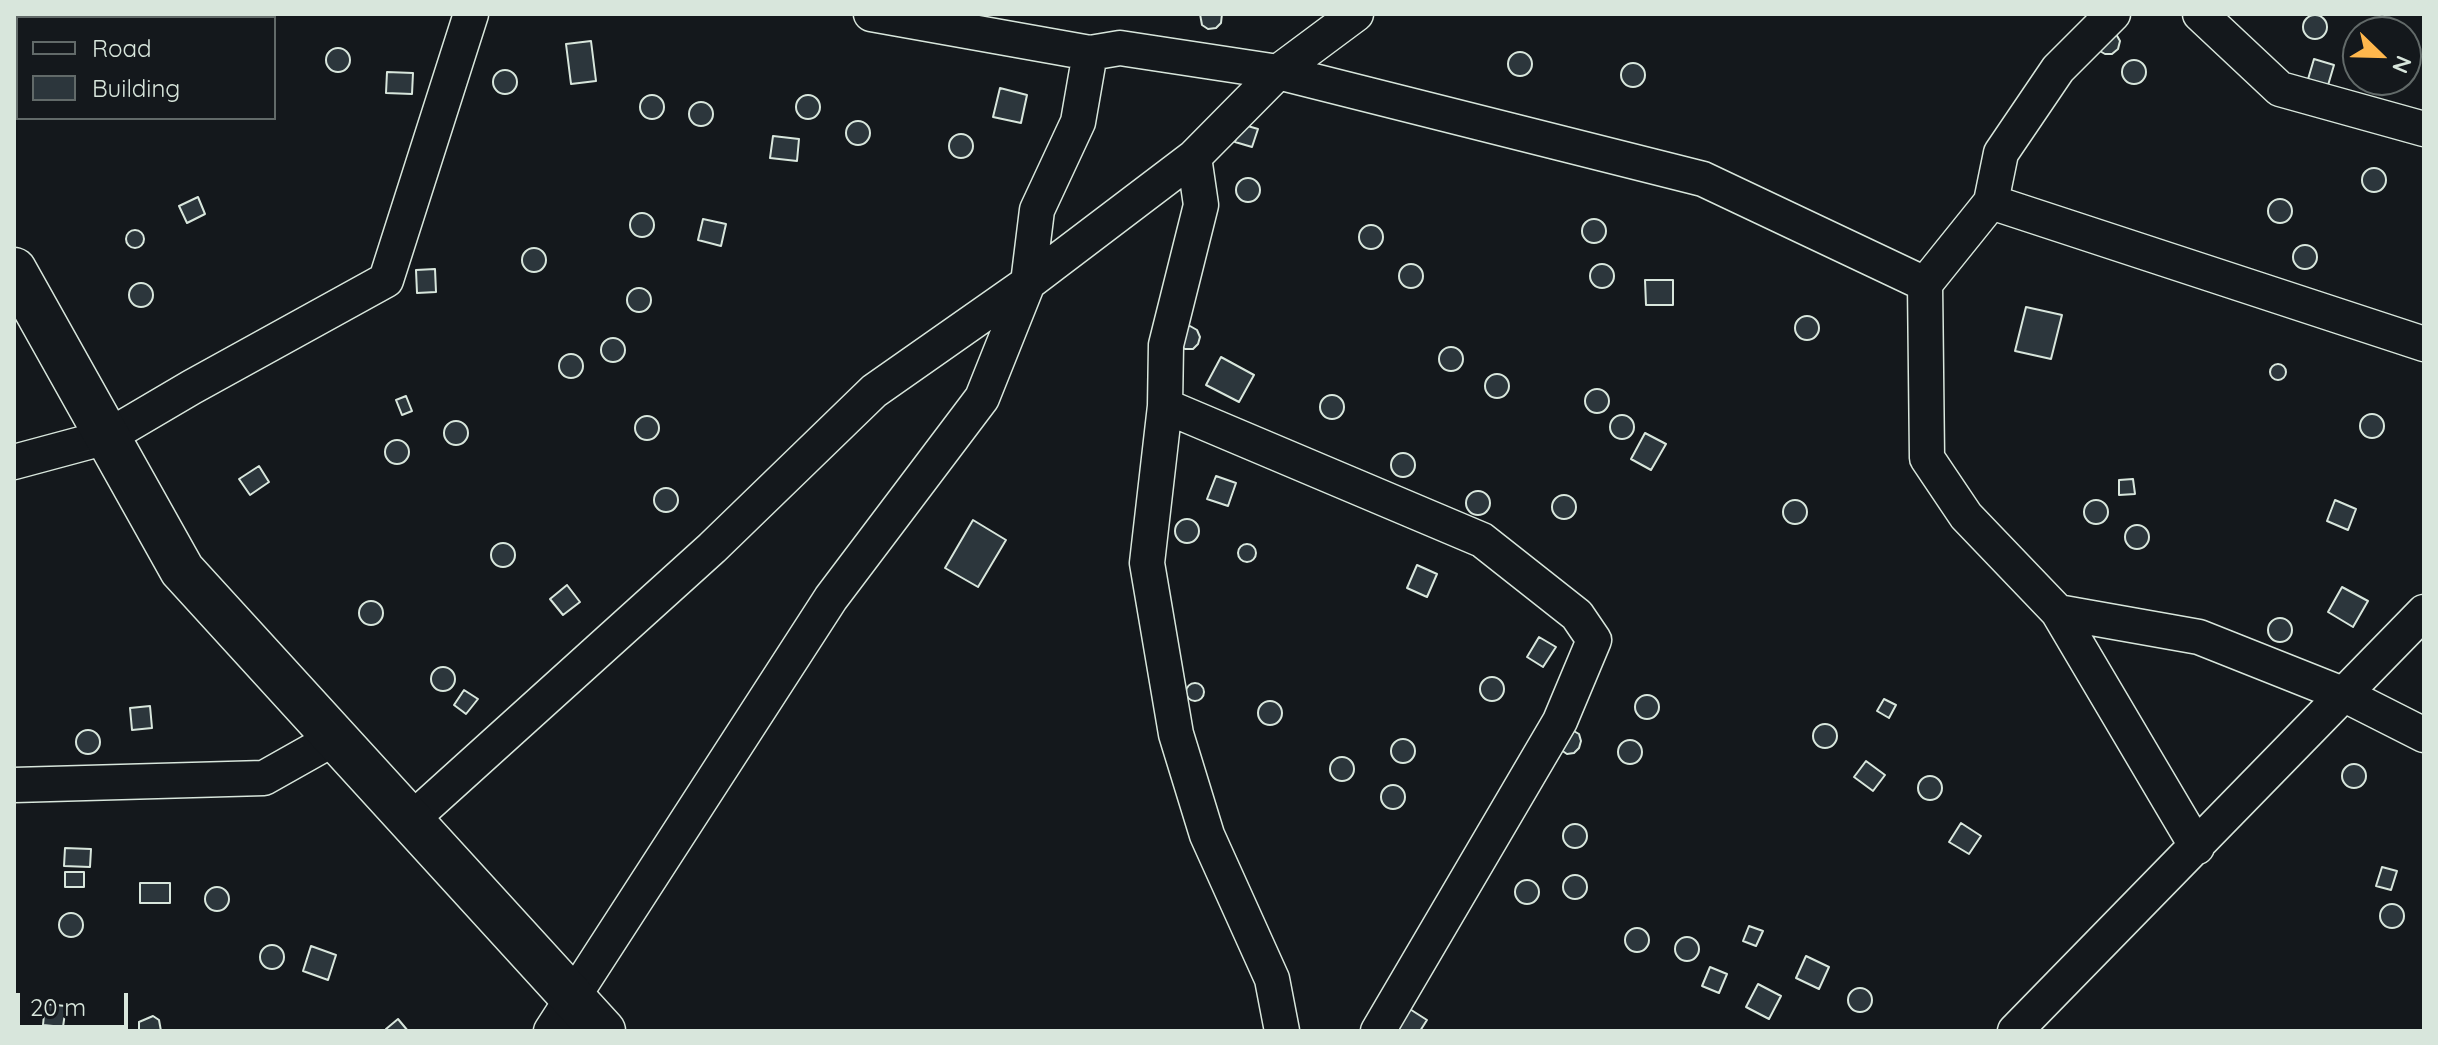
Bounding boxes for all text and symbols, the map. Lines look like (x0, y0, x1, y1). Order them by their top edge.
legend (16, 16, 276, 120)
north arrow (2342, 16, 2422, 96)
text: Road (92, 33, 152, 63)
text: N (2386, 52, 2418, 78)
text: Building (92, 73, 180, 103)
scale bar (20, 977, 132, 1027)
text: 20 m (30, 992, 86, 1022)

